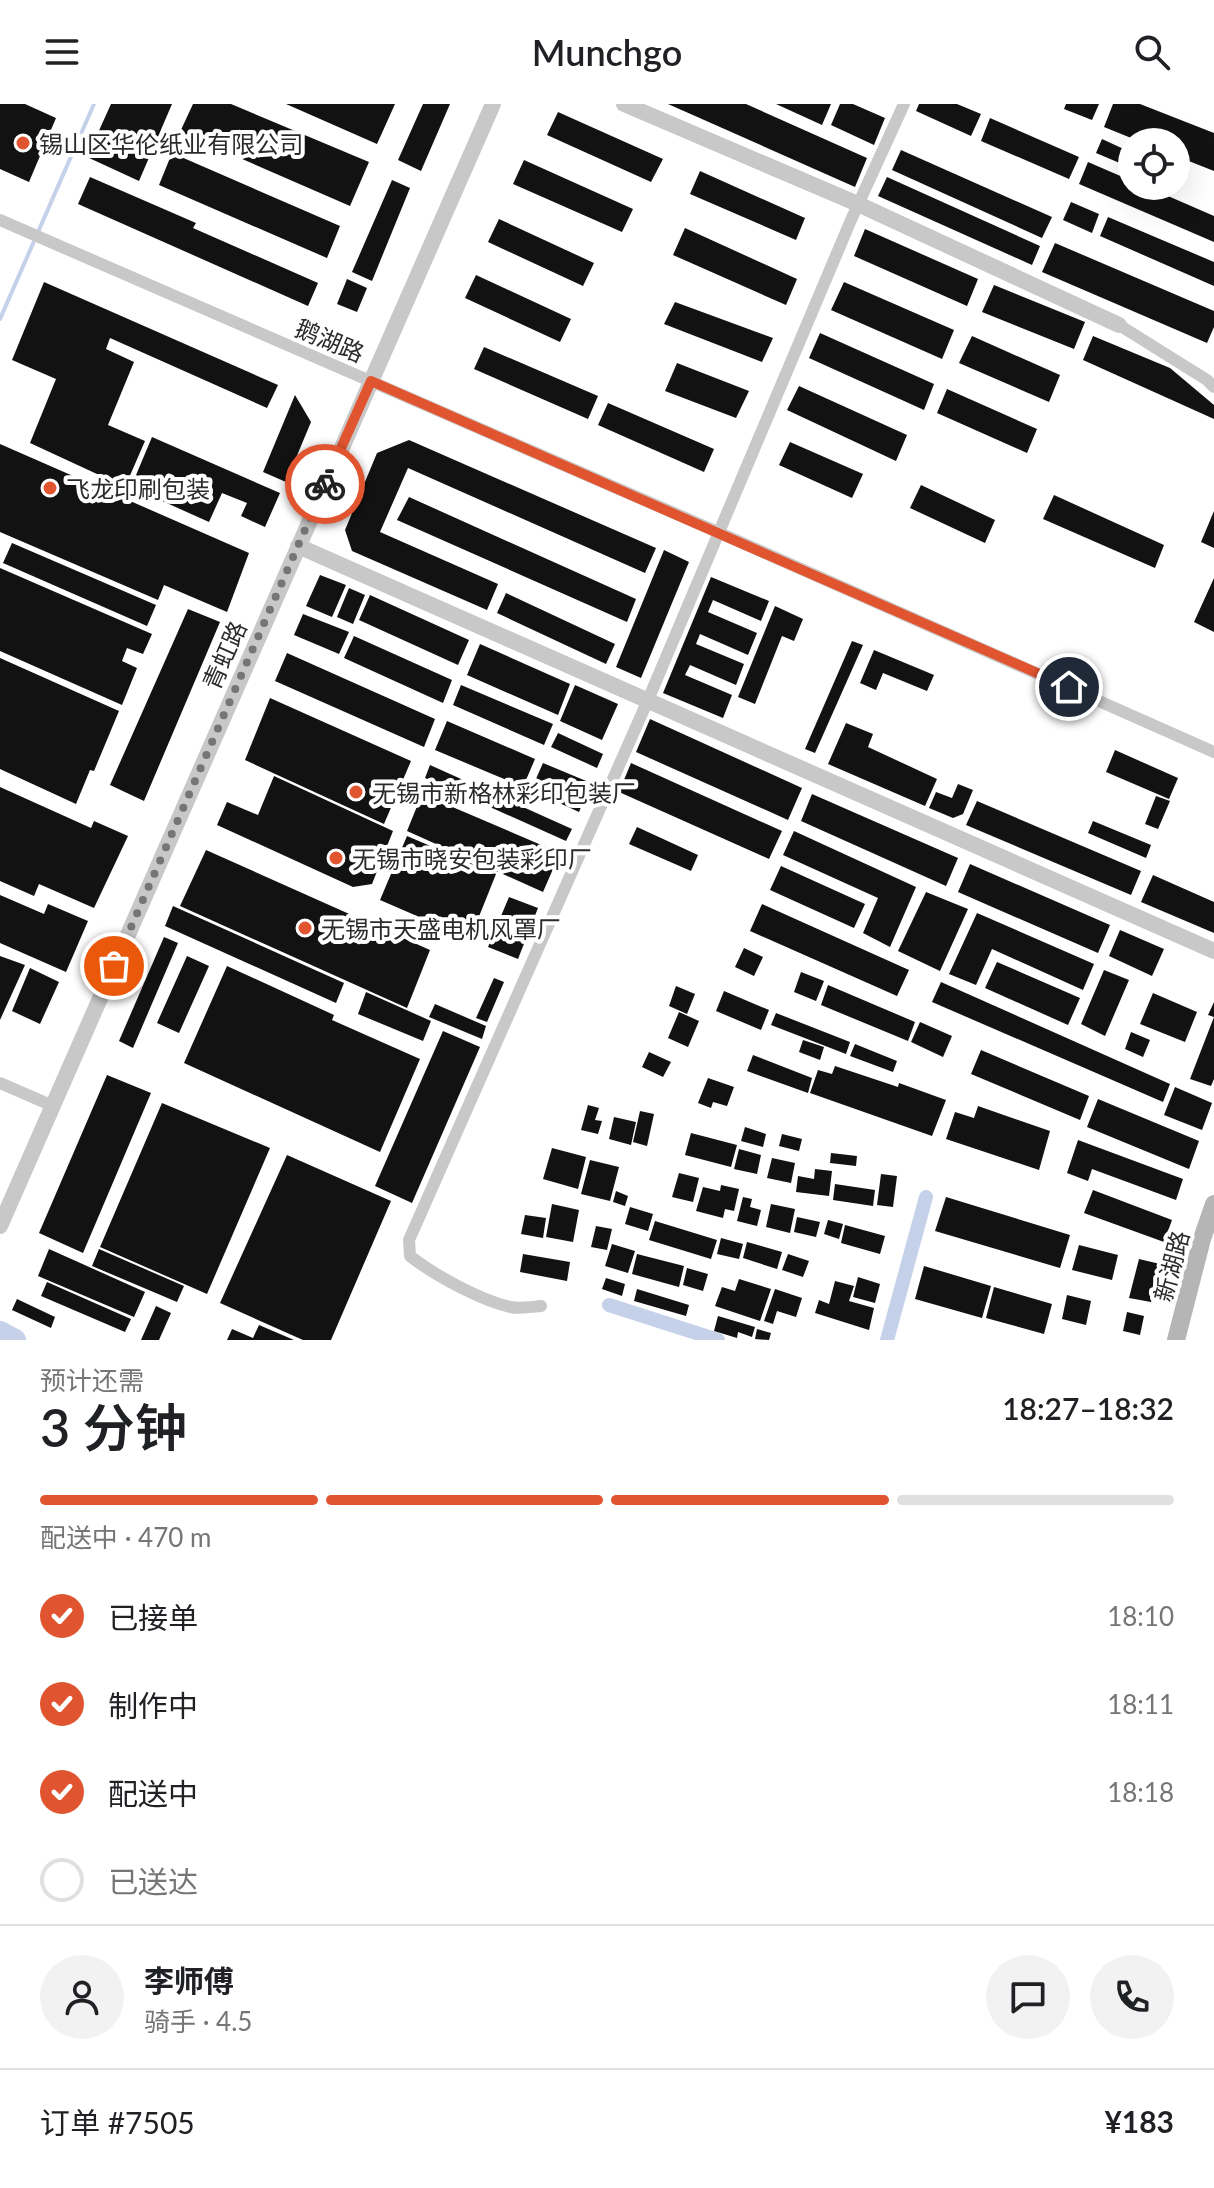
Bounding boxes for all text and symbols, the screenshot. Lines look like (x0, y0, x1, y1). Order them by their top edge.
icon: menu (40, 30, 84, 74)
text: Munchgo (532, 30, 682, 74)
icon: search (1130, 30, 1174, 74)
map controls (1118, 128, 1190, 200)
button: locate (1118, 128, 1190, 200)
place label: 锡山区华伦纸业有限公司 (39, 129, 303, 158)
marker: 锡山区华伦纸业有限公司 (14, 134, 32, 152)
street label: 鹅湖路 (291, 313, 369, 367)
courier (285, 444, 365, 524)
icon: bike (303, 462, 347, 506)
place label: 飞龙印刷包装 (66, 474, 210, 503)
marker: 飞龙印刷包装 (41, 479, 59, 497)
street label: 青虹路 (196, 616, 252, 694)
pin (1035, 653, 1103, 721)
icon: home (1047, 665, 1091, 709)
place label: 无锡市新格林彩印包装厂 (372, 778, 636, 807)
marker: 无锡市新格林彩印包装厂 (347, 783, 365, 801)
place label: 无锡市晓安包装彩印厂 (352, 844, 592, 873)
marker: 无锡市晓安包装彩印厂 (327, 849, 345, 867)
place label: 无锡市天盛电机风罩厂 (321, 914, 561, 943)
marker: 无锡市天盛电机风罩厂 (296, 919, 314, 937)
pin (80, 932, 148, 1000)
icon: bag (92, 944, 136, 988)
street label: 新湖路 (1148, 1227, 1194, 1305)
text: 预计还需 (40, 1364, 144, 1396)
text: 18:27–18:32 (1002, 1390, 1174, 1426)
text: 3 分钟 (40, 1396, 187, 1458)
text: 配送中 · 470 m (40, 1521, 211, 1553)
icon: check (40, 1594, 84, 1638)
text: 已接单 (108, 1599, 198, 1635)
text: 18:10 (1107, 1600, 1174, 1632)
icon: check (40, 1682, 84, 1726)
text: 制作中 (108, 1687, 198, 1723)
text: 18:11 (1107, 1688, 1174, 1720)
icon: check (40, 1770, 84, 1814)
text: 配送中 (108, 1775, 198, 1811)
text: 18:18 (1107, 1776, 1174, 1808)
text: 已送达 (108, 1863, 198, 1899)
button: person (40, 1955, 124, 2039)
button: chat (986, 1955, 1070, 2039)
button: phone (1090, 1955, 1174, 2039)
text: 李师傅 (144, 1962, 234, 1998)
text: 骑手 · 4.5 (144, 2005, 252, 2037)
text: ¥183 (1104, 2103, 1174, 2139)
text: 订单 #7505 (40, 2104, 195, 2140)

